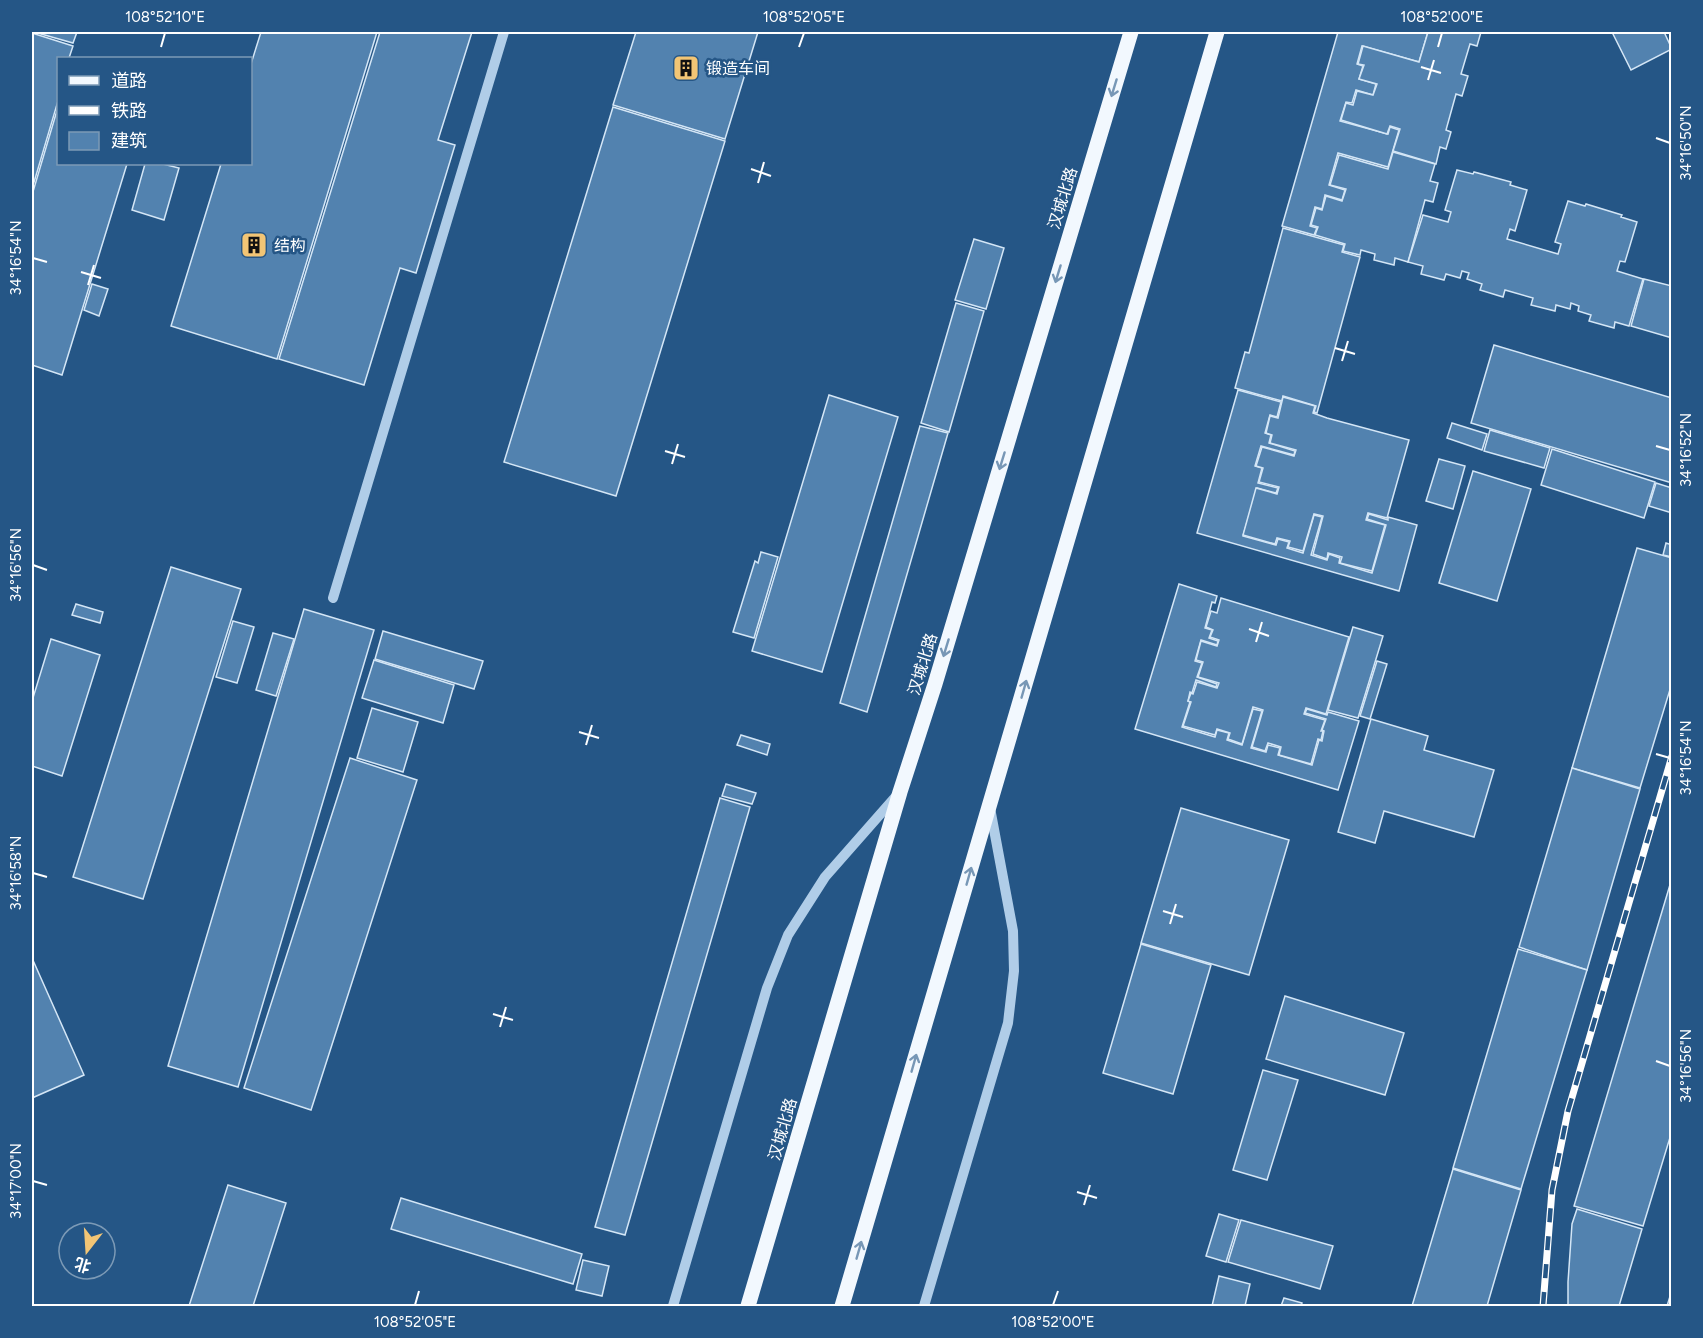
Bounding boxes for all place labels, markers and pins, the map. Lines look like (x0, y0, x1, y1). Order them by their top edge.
building icon: 锻造车间 (671, 53, 701, 83)
place label: 锻造车间 (706, 59, 770, 78)
building icon: 结构 (239, 230, 269, 260)
place label: 结构 (274, 236, 306, 255)

